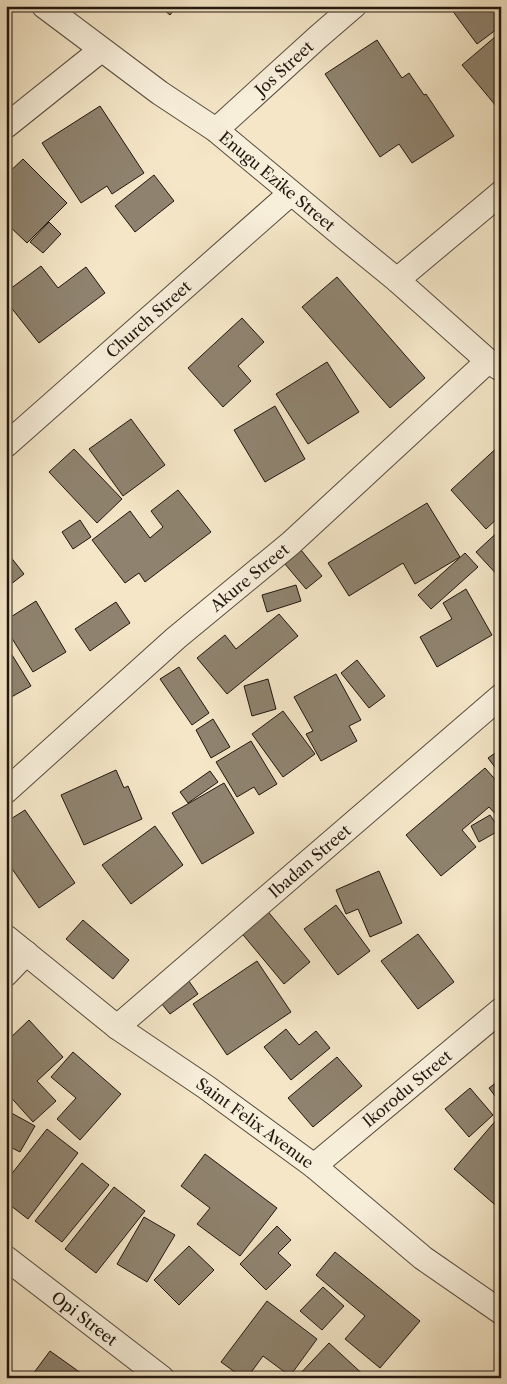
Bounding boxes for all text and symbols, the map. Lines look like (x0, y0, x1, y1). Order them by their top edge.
street label: Jos Street (248, 36, 318, 102)
street label: Enugu Ezike Street (215, 127, 340, 235)
street label: Church Street (102, 276, 195, 362)
street label: Akure Street (205, 539, 293, 616)
street label: Ibadan Street (264, 820, 355, 902)
street label: Ikorodu Street (358, 1045, 456, 1131)
street label: Saint Felix Avenue (192, 1073, 318, 1173)
street label: Opi Street (48, 1287, 122, 1350)

